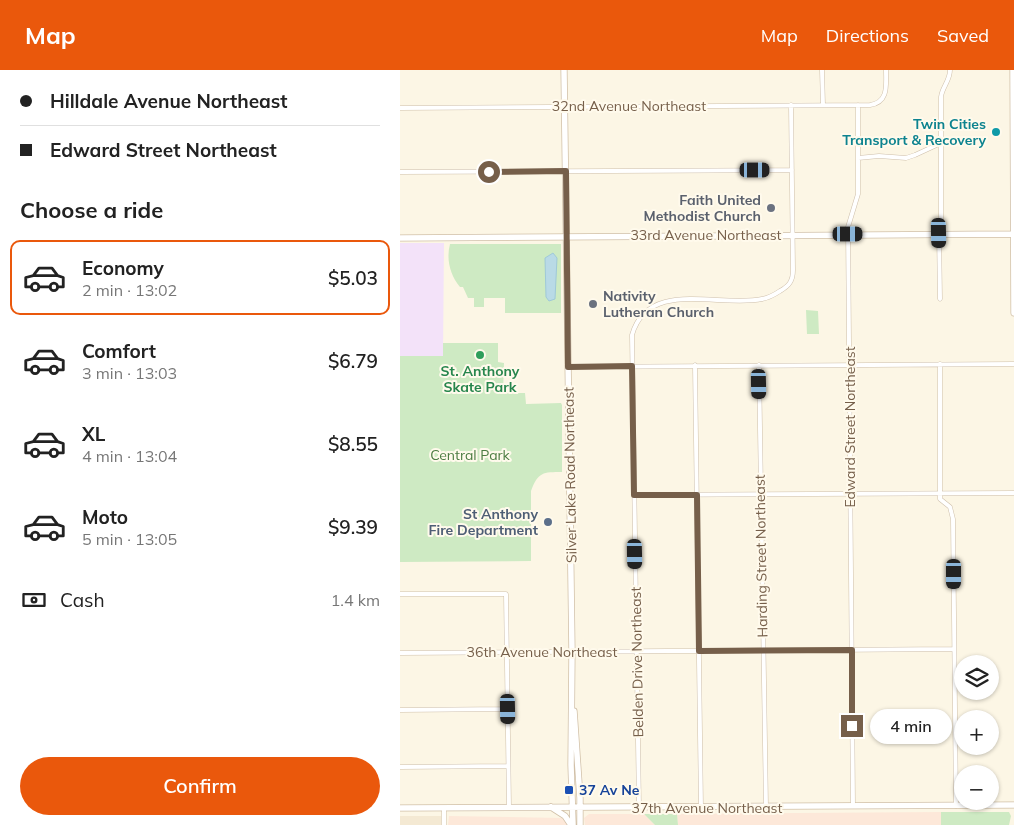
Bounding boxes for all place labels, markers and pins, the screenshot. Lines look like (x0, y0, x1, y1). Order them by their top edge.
place label: Twin Cities Transport & Recovery (842, 115, 986, 149)
marker: Twin Cities Transport & Recovery (990, 126, 1002, 138)
place label: Faith United Methodist Church (643, 191, 761, 225)
marker: Faith United Methodist Church (765, 202, 777, 214)
place label: Nativity Lutheran Church (603, 287, 714, 321)
marker: Nativity Lutheran Church (587, 298, 599, 310)
marker: St. Anthony Skate Park (474, 349, 486, 361)
place label: St. Anthony Skate Park (441, 362, 520, 396)
place label: St Anthony Fire Department (429, 505, 539, 539)
marker: St Anthony Fire Department (542, 516, 554, 528)
place label: 37 Av Ne (579, 781, 640, 799)
marker: 37 Av Ne (563, 784, 575, 796)

